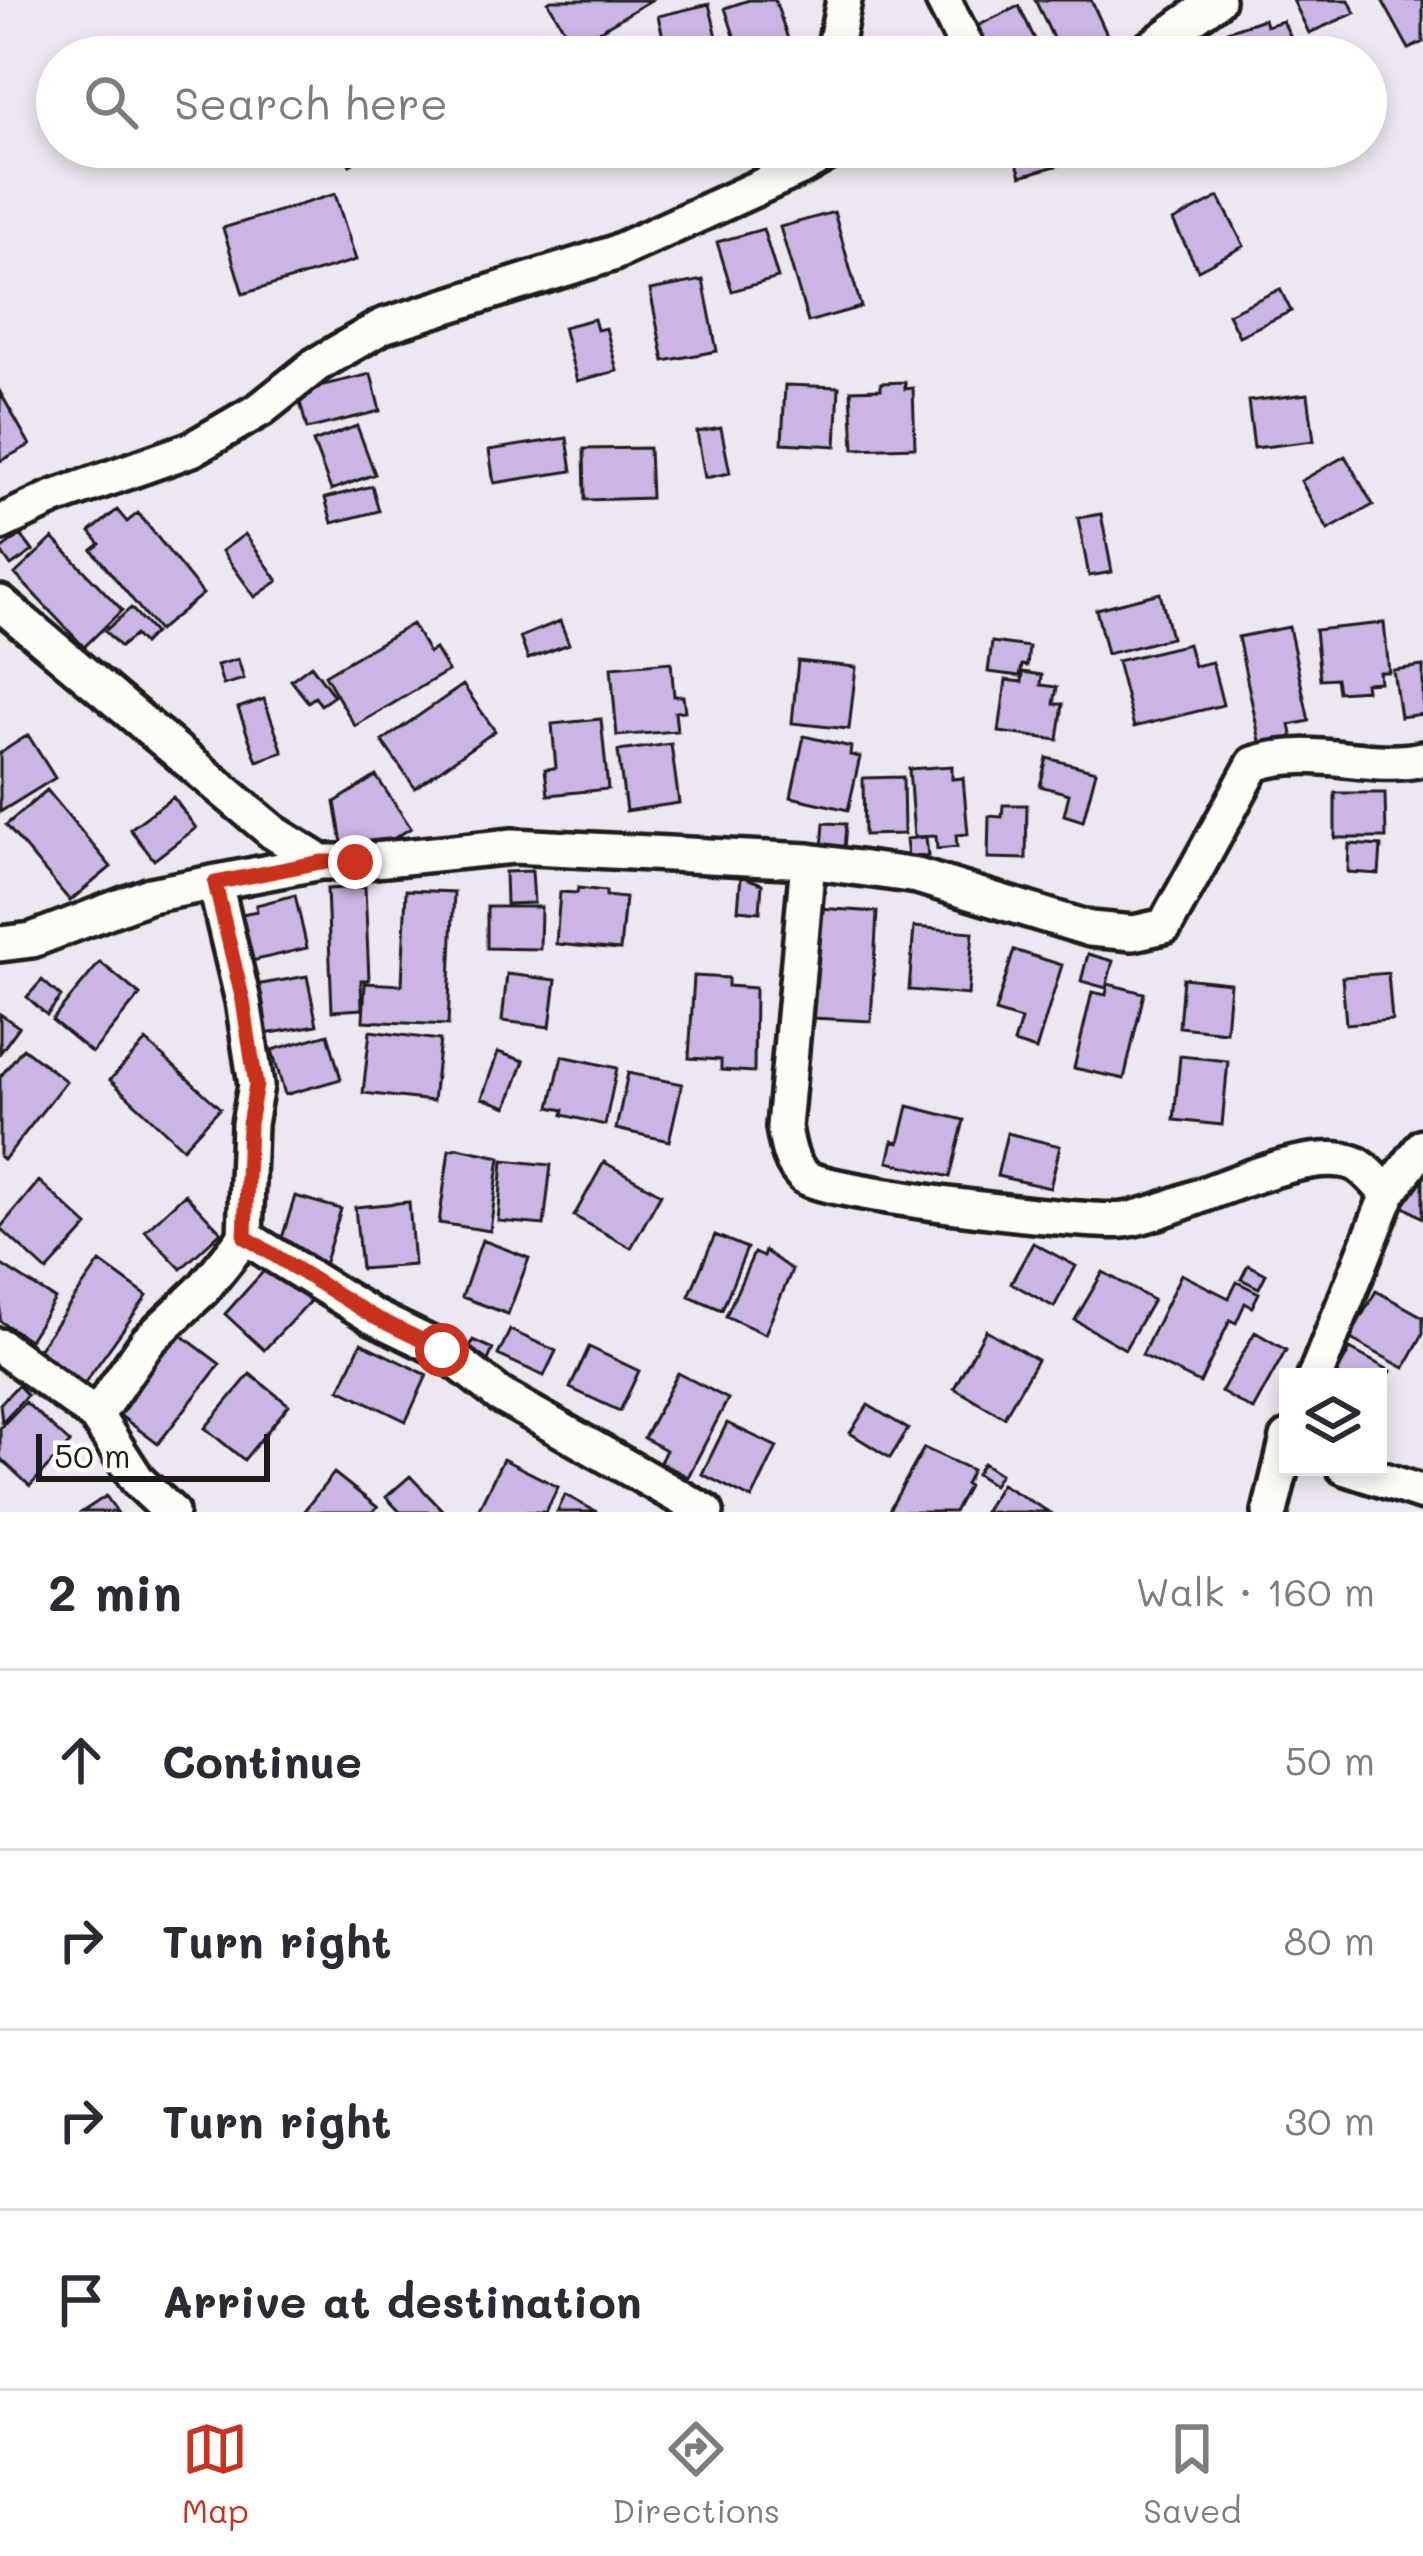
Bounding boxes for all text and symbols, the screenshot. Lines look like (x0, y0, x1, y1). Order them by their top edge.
search box (36, 36, 1387, 168)
icon: search (78, 69, 144, 135)
text: Search here (174, 73, 448, 131)
route end (328, 835, 382, 889)
route start (415, 1323, 469, 1377)
map controls (1279, 1368, 1387, 1476)
button: layers (1279, 1368, 1387, 1476)
scale bar (36, 1428, 270, 1481)
text: 50 m (54, 1433, 130, 1476)
text: 2 min (48, 1557, 182, 1624)
text: Walk · 160 m (1135, 1565, 1375, 1616)
icon: ahead (48, 1727, 114, 1793)
text: Continue (162, 1731, 362, 1789)
text: 50 m (1285, 1734, 1375, 1785)
icon: right (48, 1907, 114, 1973)
text: Turn right (162, 1911, 391, 1969)
text: 80 m (1284, 1914, 1375, 1965)
icon: right (48, 2087, 114, 2153)
text: Turn right (162, 2091, 391, 2149)
text: 30 m (1285, 2094, 1375, 2145)
icon: arrive (48, 2267, 114, 2333)
text: Arrive at destination (162, 2271, 642, 2329)
tab: Map (182, 2416, 249, 2531)
tab: Directions (612, 2416, 780, 2531)
tab: Saved (1143, 2416, 1241, 2531)

